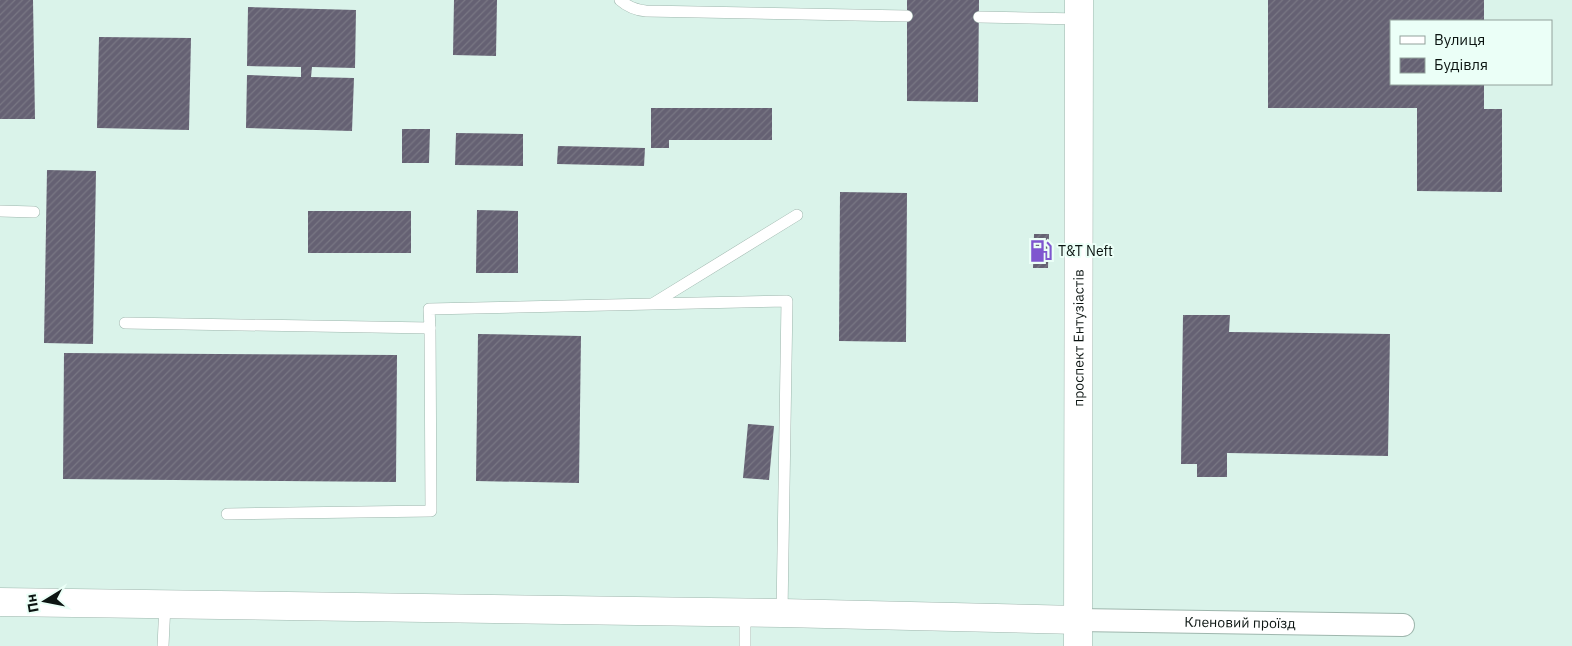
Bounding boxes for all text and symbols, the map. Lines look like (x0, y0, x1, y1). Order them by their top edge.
legend (1390, 20, 1552, 85)
text: Вулиця (1434, 30, 1485, 49)
text: Будівля (1434, 55, 1488, 74)
fuel station icon: T&T Neft (1028, 238, 1054, 264)
place label: T&T Neft (1058, 242, 1113, 260)
street label: проспект Ентузіастів (1069, 269, 1088, 407)
north arrow (20, 576, 70, 626)
text: Пн (22, 593, 43, 614)
street label: Кленовий проїзд (1184, 613, 1296, 632)

